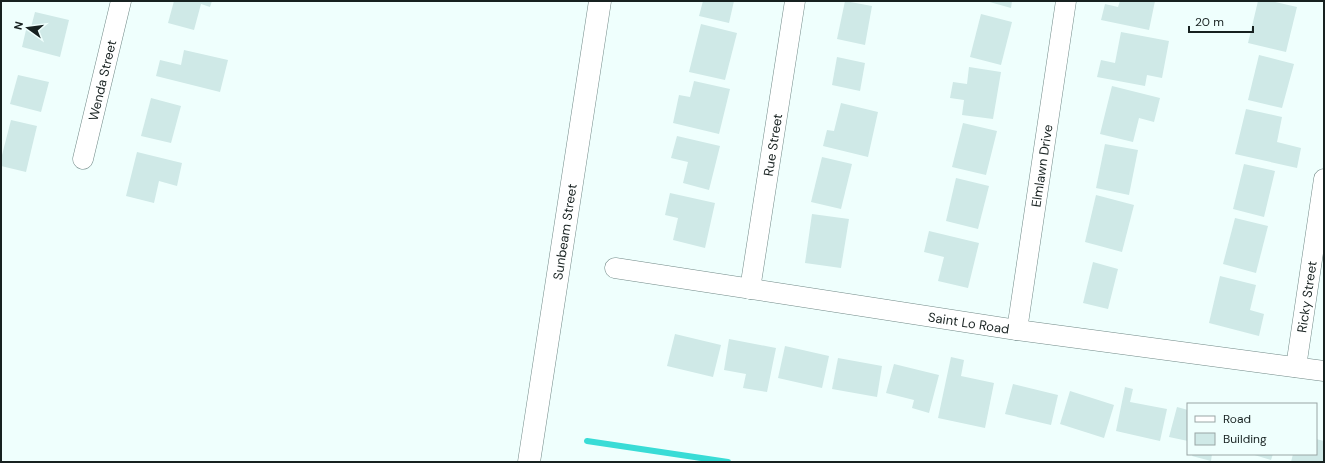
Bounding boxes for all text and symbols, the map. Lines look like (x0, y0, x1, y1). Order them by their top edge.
north arrow (8, 8, 48, 48)
scale bar (1189, 8, 1253, 34)
text: 20 m (1195, 14, 1224, 30)
text: N (11, 20, 26, 31)
street label: Wenda Street (85, 38, 120, 122)
street label: Rue Street (760, 112, 786, 177)
street label: Elmlawn Drive (1027, 123, 1056, 208)
street label: Sunbeam Street (549, 183, 581, 281)
street label: Ricky Street (1293, 260, 1321, 334)
street label: Saint Lo Road (927, 308, 1010, 338)
legend (1187, 403, 1317, 455)
text: Road (1223, 411, 1251, 427)
text: Building (1223, 431, 1267, 447)

